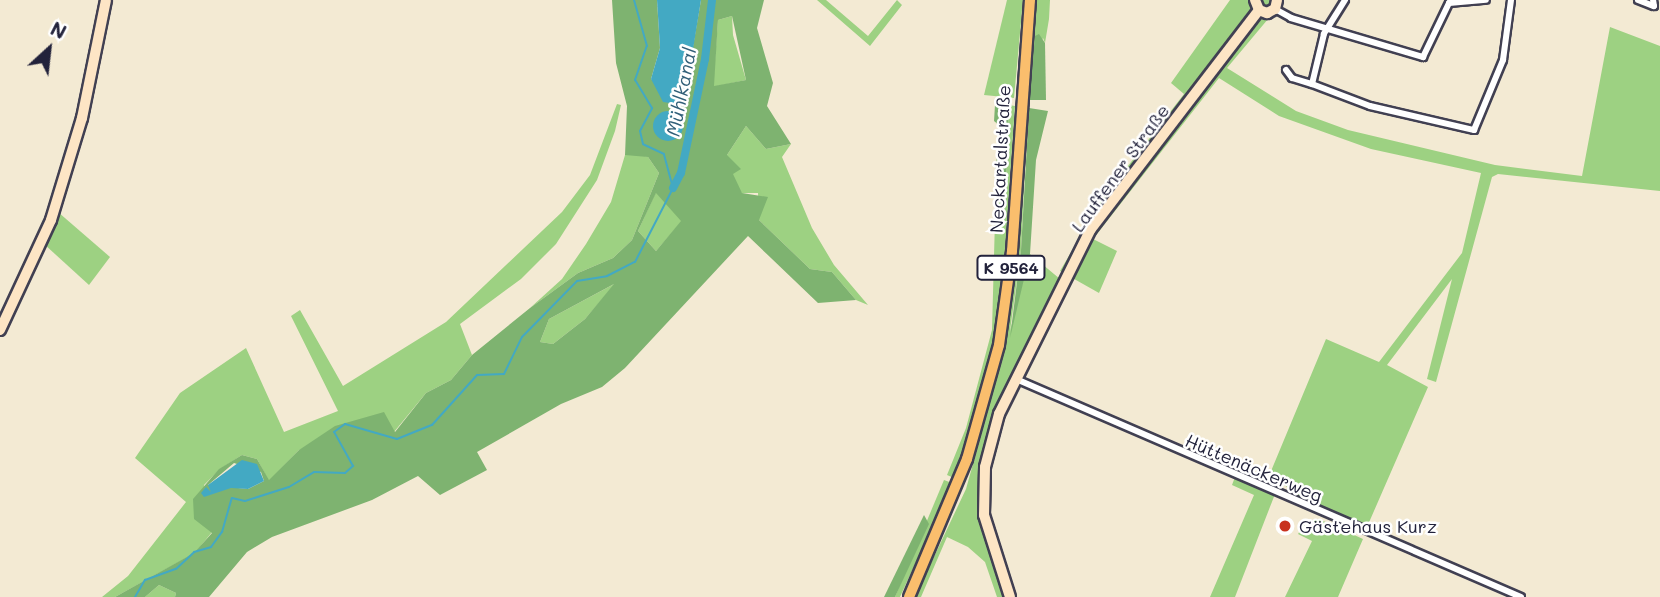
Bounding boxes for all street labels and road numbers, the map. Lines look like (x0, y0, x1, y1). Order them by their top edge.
street label: Neckartalstraße (985, 85, 1015, 233)
street label: Lauffener Straße (1066, 100, 1174, 236)
road number: K 9564 (976, 256, 1046, 280)
street label: Hüttenäckerweg (1182, 429, 1326, 507)

